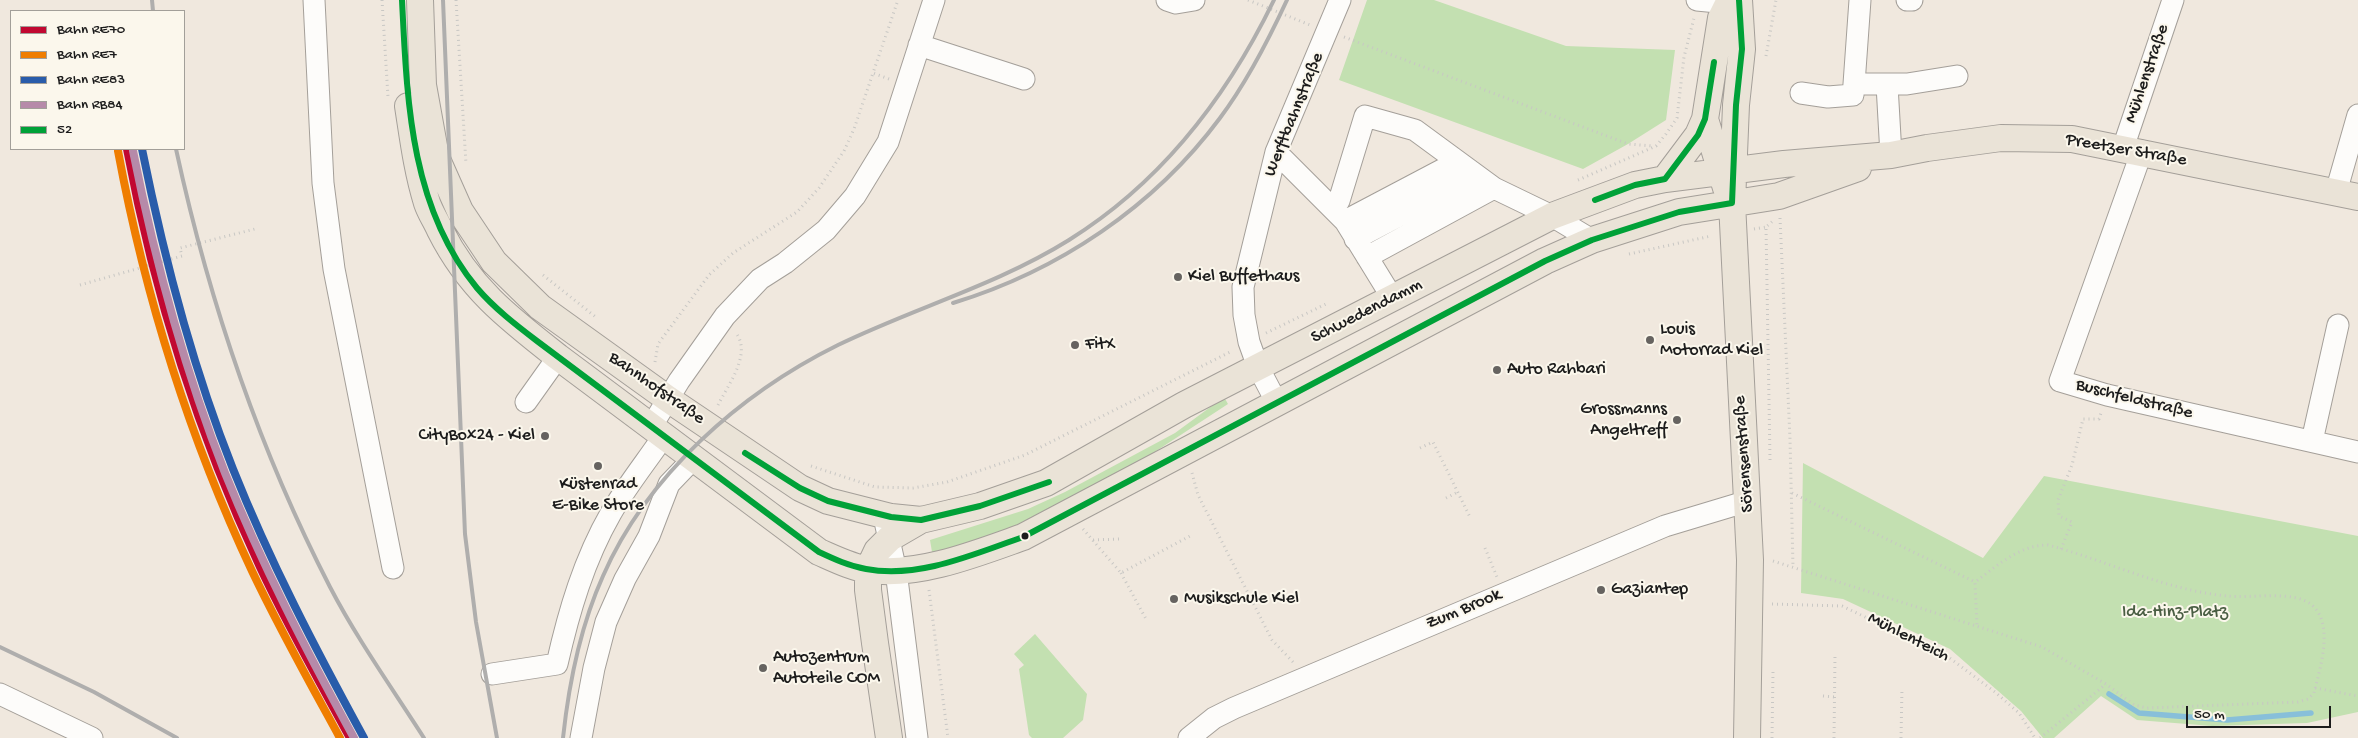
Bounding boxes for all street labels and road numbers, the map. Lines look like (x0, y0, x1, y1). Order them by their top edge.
street label: Mühlenstraße (2121, 22, 2175, 126)
street label: Werftbahnstraße (1260, 50, 1330, 180)
street label: Preetzer Straße (2064, 130, 2188, 172)
street label: Schwedendamm (1308, 275, 1426, 349)
street label: Bahnhofstraße (604, 348, 708, 430)
street label: Buschfeldstraße (2073, 375, 2195, 425)
street label: Sörensenstraße (1730, 395, 1760, 513)
street label: Zum Brook (1423, 585, 1505, 635)
street label: Mühlenteich (1864, 608, 1952, 668)

